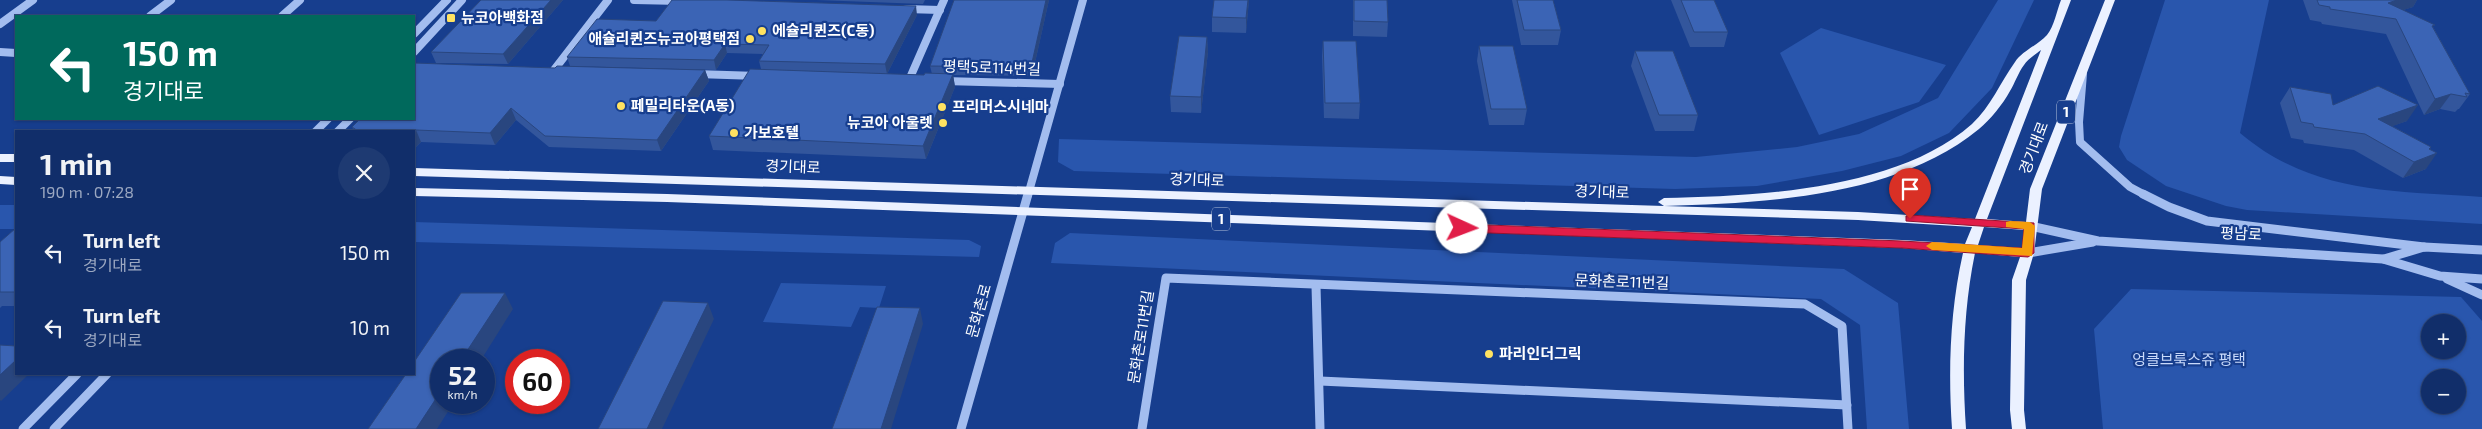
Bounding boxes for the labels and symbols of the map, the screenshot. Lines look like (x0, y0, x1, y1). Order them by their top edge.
place label: 뉴코아백화점 (461, 8, 544, 26)
marker: 뉴코아백화점 (445, 12, 457, 24)
place label: 에슐리퀸즈(C동) (772, 21, 875, 39)
marker: 에슐리퀸즈(C동) (756, 25, 768, 37)
place label: 애슐리퀸즈뉴코아평택점 (588, 29, 740, 47)
marker: 애슐리퀸즈뉴코아평택점 (744, 33, 756, 45)
street label: 평택5로114번길 (943, 56, 1041, 78)
place label: 페밀리타운(A동) (631, 96, 735, 114)
place label: 프리머스시네마 (952, 97, 1049, 115)
marker: 페밀리타운(A동) (615, 100, 627, 112)
road number: 1 (2057, 100, 2075, 124)
marker: 프리머스시네마 (936, 101, 948, 113)
place label: 뉴코아 아울렛 (847, 113, 933, 131)
marker: 뉴코아 아울렛 (937, 117, 949, 129)
street label: 경기대로 (2015, 119, 2051, 177)
place label: 가보호텔 (744, 123, 799, 141)
marker: 가보호텔 (728, 127, 740, 139)
street label: 경기대로 (765, 156, 821, 176)
pin (1889, 168, 1931, 219)
street label: 경기대로 (1169, 169, 1225, 189)
street label: 경기대로 (1574, 181, 1630, 201)
position arrow (1435, 201, 1487, 253)
road number: 1 (1212, 208, 1230, 230)
street label: 평남로 (2220, 223, 2262, 243)
street label: 문화촌로11번길 (1574, 270, 1670, 292)
street label: 문화촌로 (962, 282, 994, 340)
street label: 문화촌로11번길 (1124, 289, 1156, 385)
place label: 파리인더그릭 (1499, 344, 1582, 362)
marker: 파리인더그릭 (1483, 348, 1495, 360)
speed limit sign: 60 (505, 349, 570, 414)
park label: 엉클브룩스쥬 평택 (2132, 350, 2246, 368)

